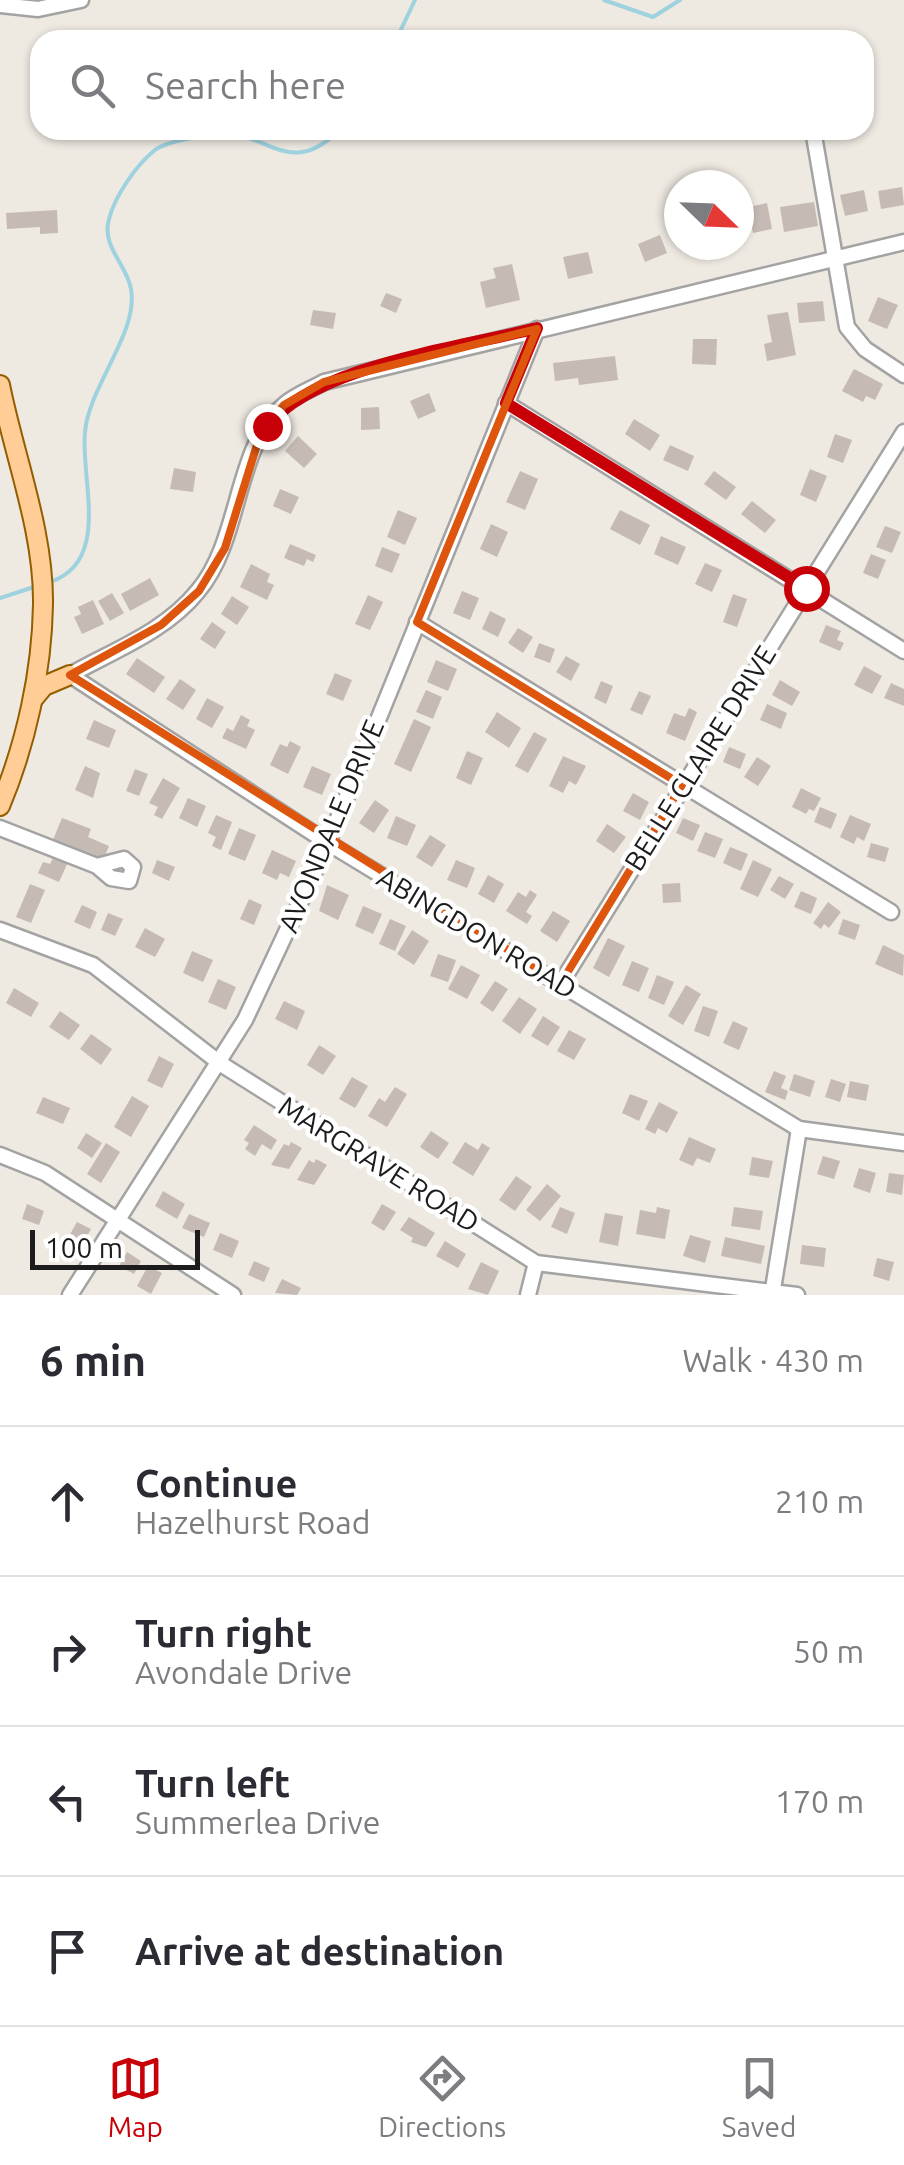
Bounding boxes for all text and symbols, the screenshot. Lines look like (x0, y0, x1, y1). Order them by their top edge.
search box (30, 30, 874, 140)
icon: search (65, 58, 120, 113)
text: Search here (145, 64, 346, 106)
north arrow (664, 170, 754, 260)
route end (245, 404, 291, 450)
route start (784, 566, 830, 612)
street label: BELLE CLAIRE DRIVE (618, 640, 781, 876)
street label: AVONDALE DRIVE (272, 715, 389, 937)
street label: ABINGDON ROAD (372, 861, 582, 1004)
street label: MARGRAVE ROAD (273, 1089, 485, 1238)
scale bar (30, 1225, 200, 1270)
text: 100 m (45, 1232, 123, 1263)
text: 6 min (40, 1337, 146, 1384)
text: Walk · 430 m (682, 1342, 864, 1378)
text: Continue (135, 1462, 297, 1504)
icon: ahead (40, 1474, 95, 1529)
text: 210 m (775, 1483, 864, 1519)
text: Hazelhurst Road (135, 1504, 370, 1540)
text: Turn right (135, 1612, 312, 1654)
icon: right (40, 1624, 95, 1679)
text: 50 m (793, 1633, 864, 1669)
text: Avondale Drive (135, 1654, 352, 1690)
text: Turn left (135, 1762, 290, 1804)
icon: left (40, 1774, 95, 1829)
text: 170 m (775, 1783, 864, 1819)
text: Summerlea Drive (135, 1804, 381, 1840)
icon: arrive (40, 1924, 95, 1979)
text: Arrive at destination (135, 1930, 504, 1972)
tab: Map (108, 2051, 163, 2142)
tab: Directions (378, 2051, 506, 2142)
tab: Saved (722, 2051, 796, 2142)

